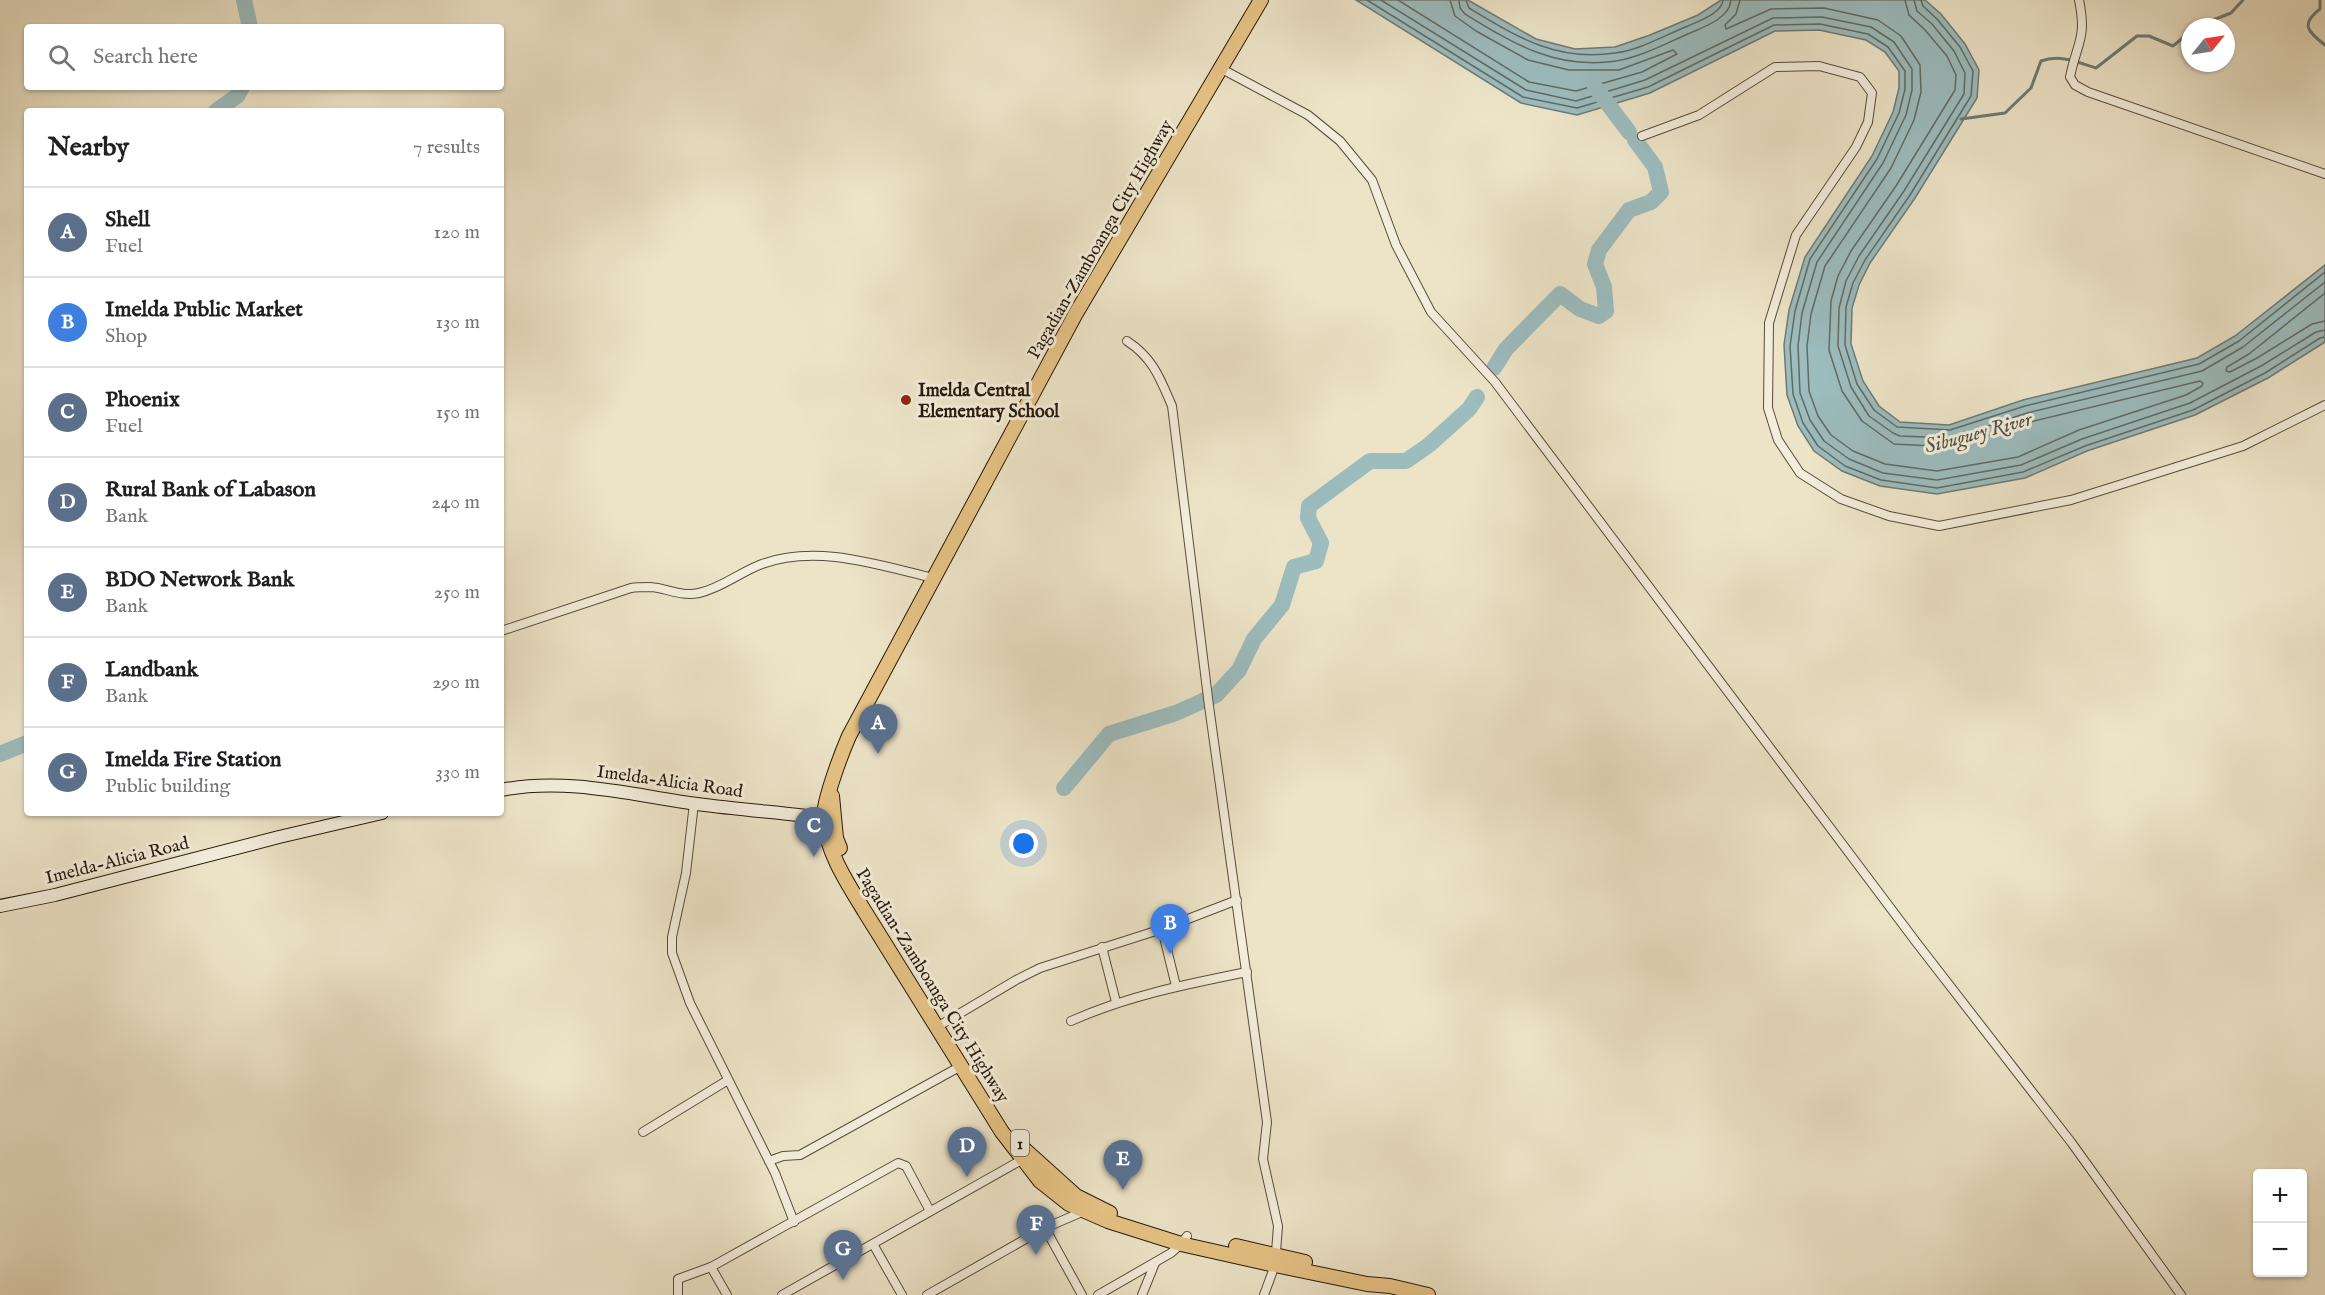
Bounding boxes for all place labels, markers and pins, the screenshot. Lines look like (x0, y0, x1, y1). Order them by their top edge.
place label: Imelda Central Elementary School (918, 380, 1060, 424)
marker: Imelda Central Elementary School (899, 393, 913, 407)
pin: A (858, 704, 898, 754)
pin: C (794, 808, 834, 857)
pin: B (1150, 904, 1190, 954)
pin: D (948, 1128, 986, 1177)
pin: E (1104, 1140, 1142, 1190)
pin: F (1016, 1206, 1056, 1255)
pin: G (824, 1230, 862, 1280)

